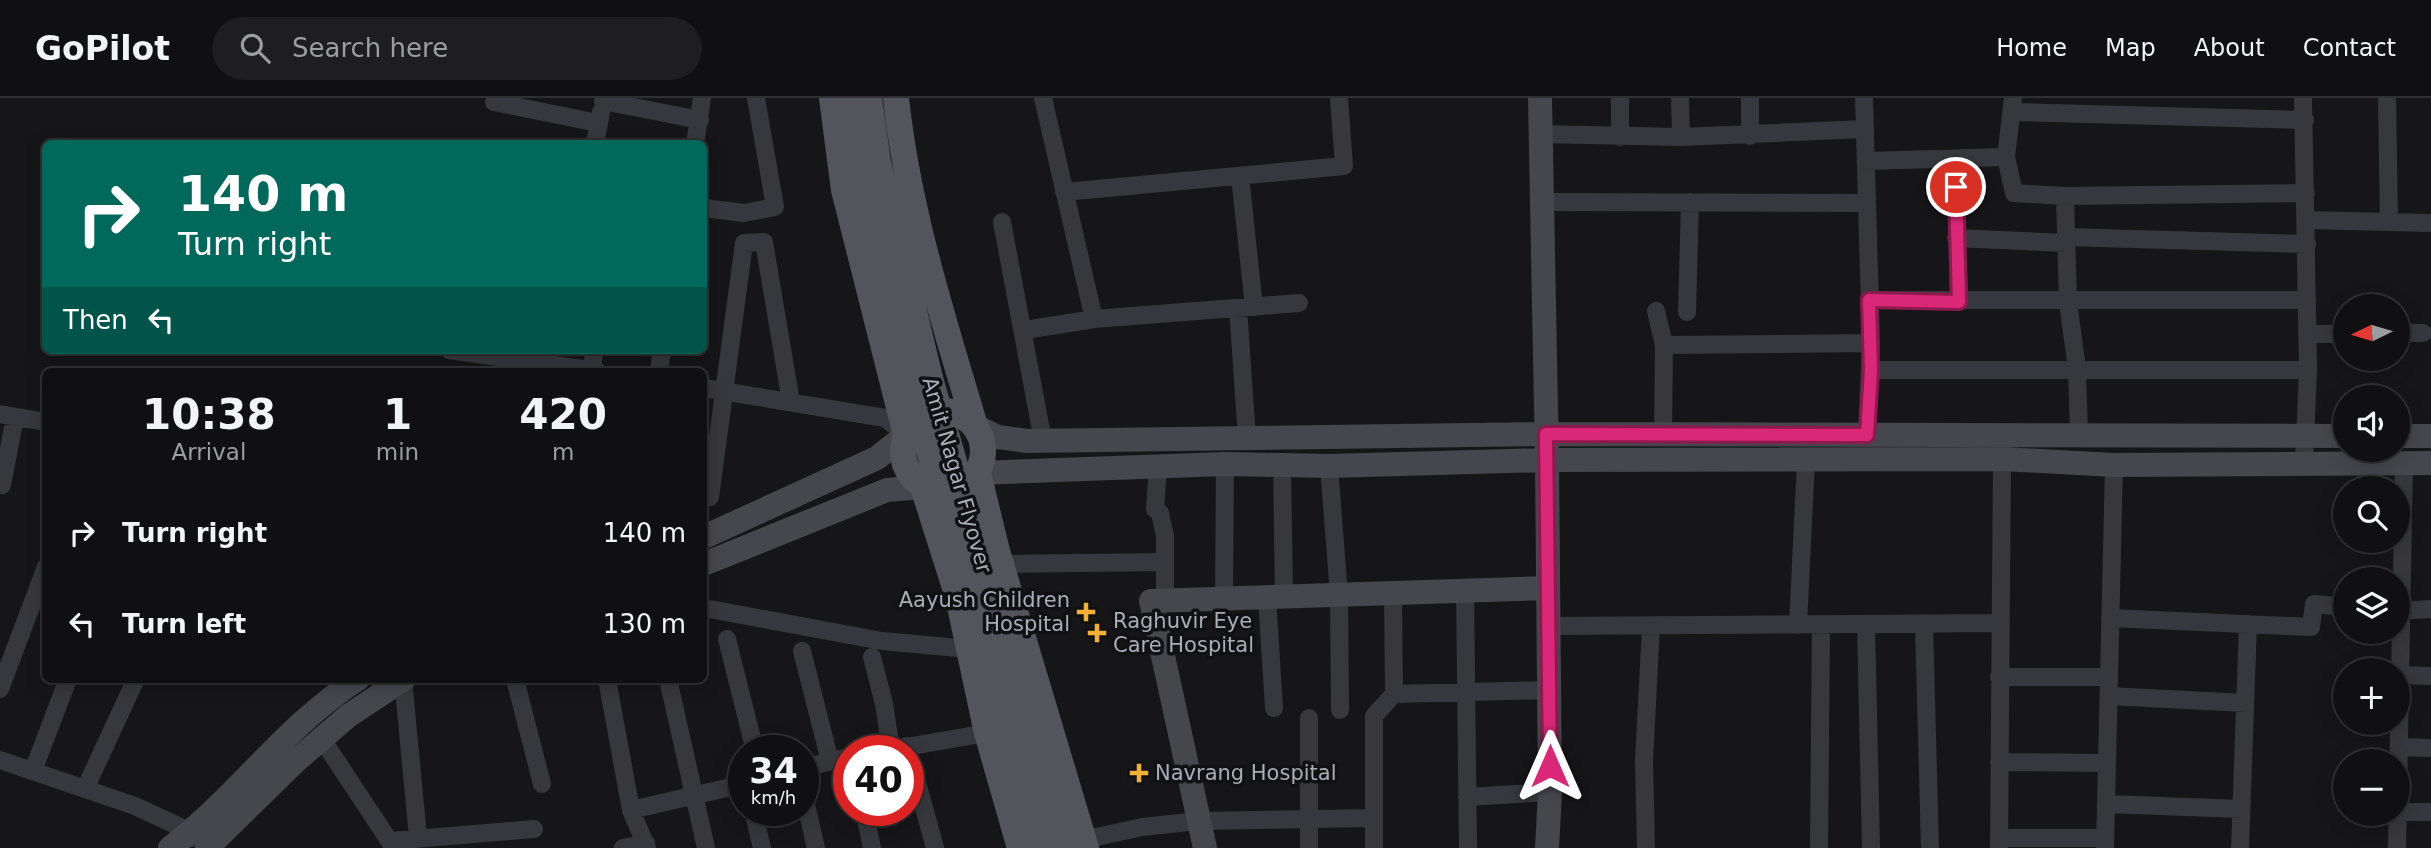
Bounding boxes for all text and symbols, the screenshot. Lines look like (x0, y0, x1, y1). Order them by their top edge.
search box (212, 17, 702, 80)
text: GoPilot (35, 29, 170, 68)
icon: search (236, 29, 274, 67)
text: Search here (292, 33, 448, 63)
text: Home (1996, 34, 2067, 62)
text: Map (2105, 34, 2156, 62)
text: About (2194, 34, 2265, 62)
text: Contact (2303, 34, 2396, 62)
pin (1926, 157, 1986, 217)
text: 140 m (178, 166, 348, 223)
icon: right (63, 168, 154, 259)
icon: arrive (1937, 168, 1975, 206)
text: Turn right (178, 225, 331, 263)
north arrow (2333, 294, 2410, 371)
map controls (2333, 294, 2410, 826)
icon: left (142, 301, 180, 339)
text: Then (63, 305, 128, 335)
street label: Amit Nagar Flyover (918, 374, 997, 576)
button: sound (2333, 385, 2410, 462)
text: 10:38 (142, 390, 276, 439)
text: 1 (383, 390, 412, 439)
text: 420 (519, 390, 607, 439)
text: Arrival (172, 439, 246, 465)
text: min (376, 439, 419, 465)
text: m (552, 439, 574, 465)
button: search (2333, 476, 2410, 553)
icon: right (63, 514, 101, 552)
text: Turn right (122, 518, 267, 548)
text: 140 m (603, 518, 686, 548)
button: layers (2333, 567, 2410, 644)
place label: Aayush Children Hospital (899, 588, 1070, 636)
marker: Aayush Children Hospital (1076, 602, 1096, 622)
icon: left (63, 605, 101, 643)
text: Turn left (122, 609, 246, 639)
text: 130 m (603, 609, 686, 639)
place label: Raghuvir Eye Care Hospital (1113, 609, 1254, 657)
marker: Raghuvir Eye Care Hospital (1087, 623, 1107, 643)
button: + (2333, 658, 2410, 735)
position arrow (1513, 729, 1587, 803)
speed limit sign: 40 (833, 735, 924, 826)
button: − (2333, 749, 2410, 826)
text: 34 (749, 751, 798, 791)
place label: Navrang Hospital (1155, 761, 1337, 785)
marker: Navrang Hospital (1129, 763, 1149, 783)
text: km/h (751, 787, 796, 808)

